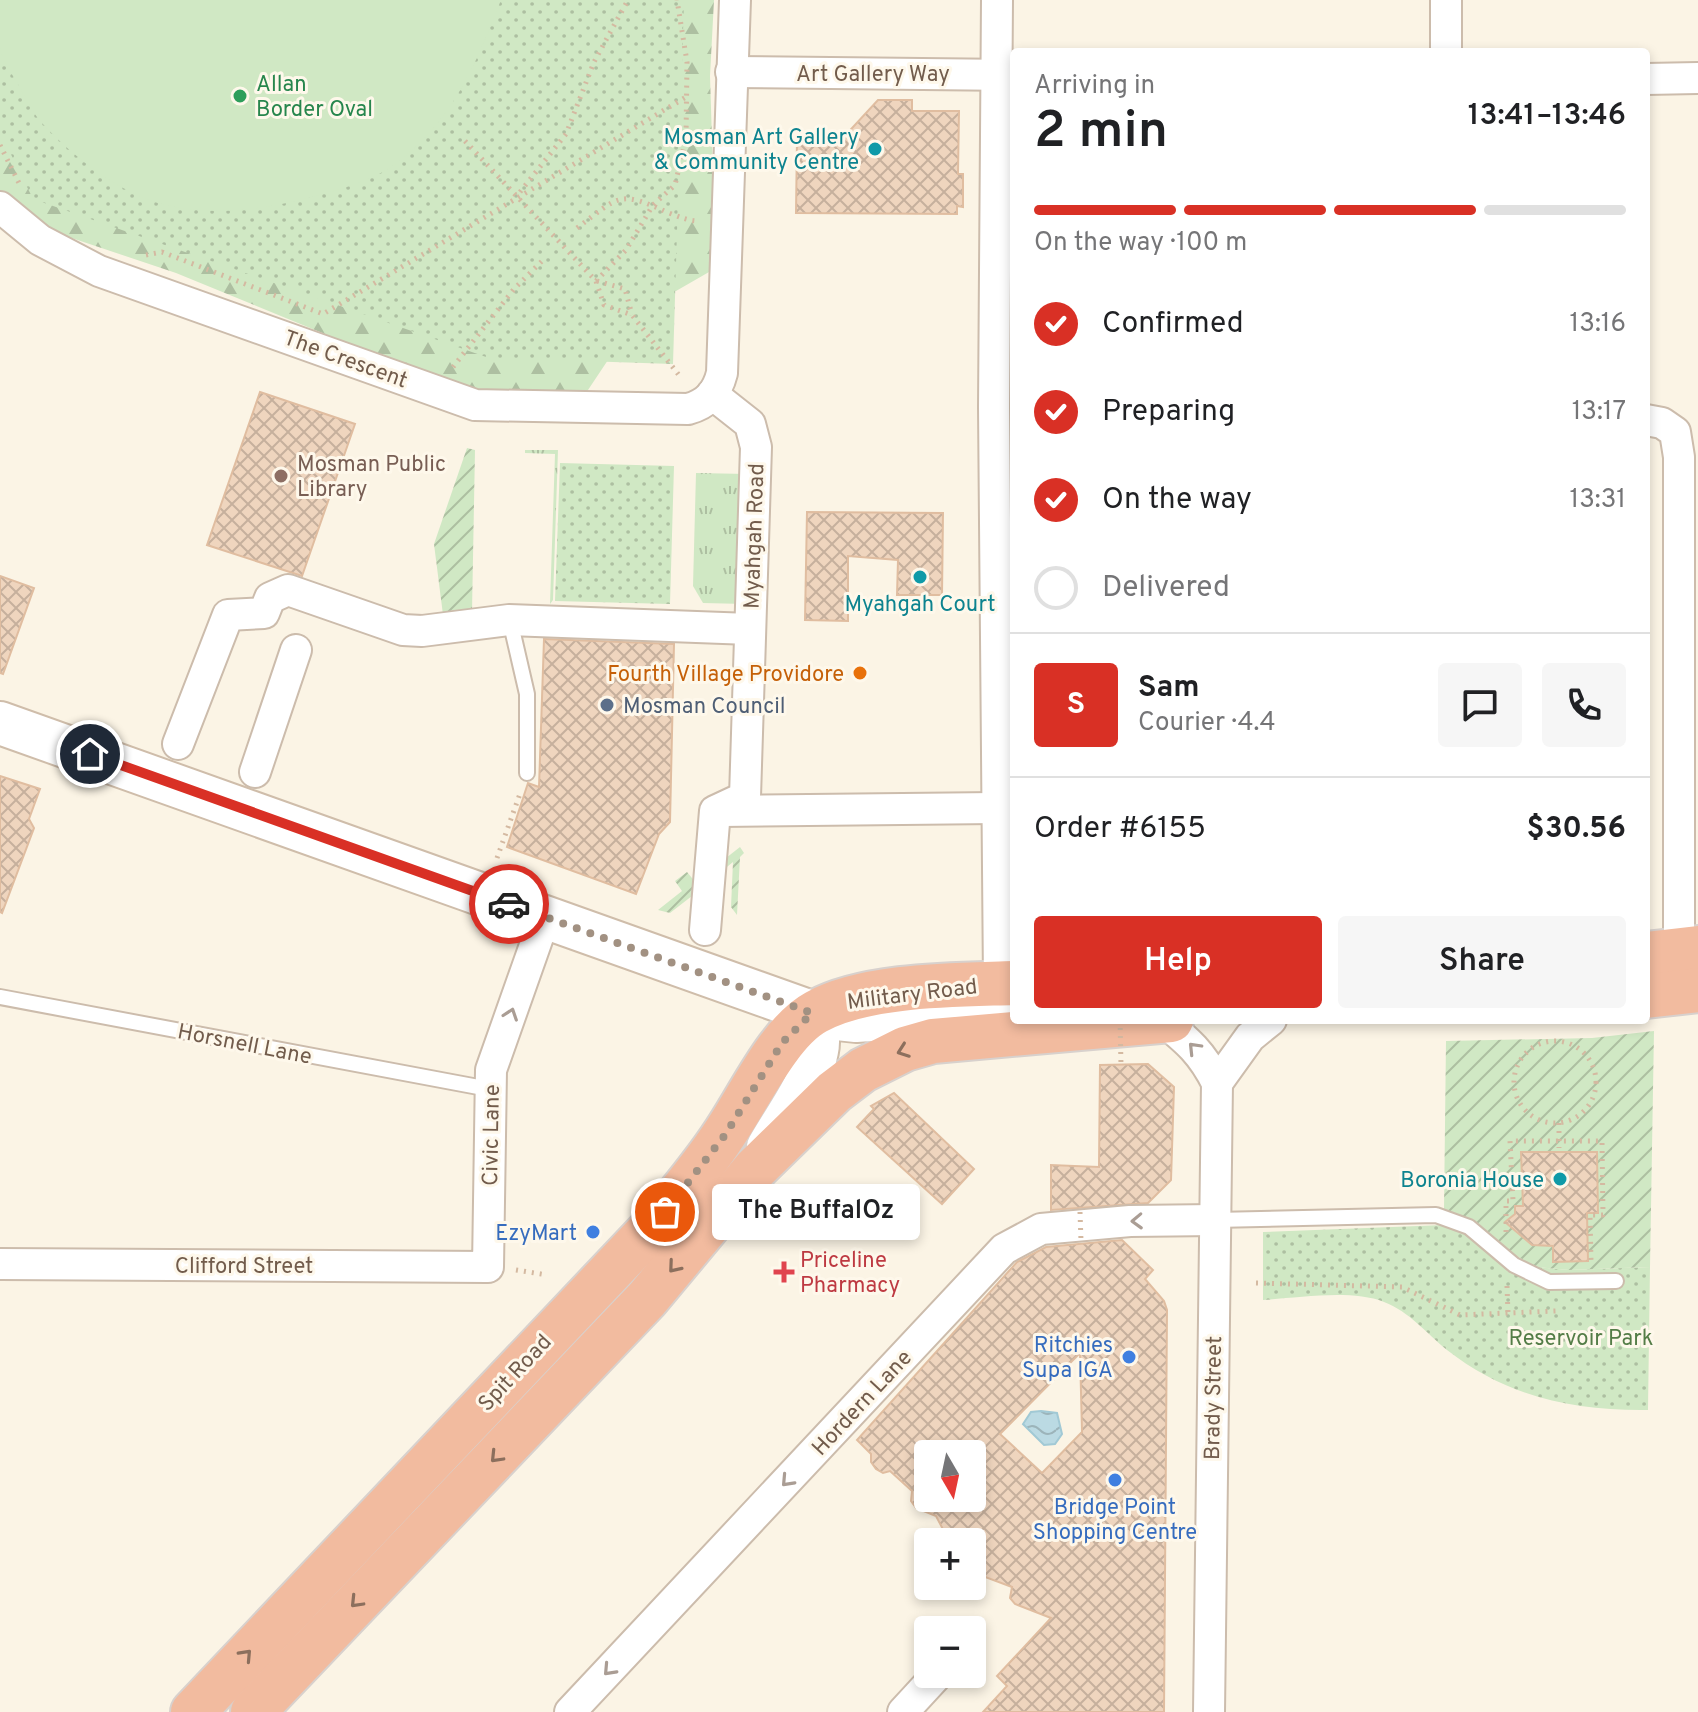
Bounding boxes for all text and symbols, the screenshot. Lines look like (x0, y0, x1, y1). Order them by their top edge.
street label: Art Gallery Way (796, 62, 950, 89)
text: Arriving in (1034, 70, 1155, 103)
place label: Allan Border Oval (256, 72, 373, 124)
marker: Allan Border Oval (231, 87, 249, 105)
text: 13:41–13:46 (1468, 98, 1626, 135)
text: 2 min (1034, 100, 1168, 166)
place label: Mosman Art Gallery & Community Centre (654, 125, 859, 177)
marker: Mosman Art Gallery & Community Centre (866, 140, 884, 158)
text: On the way · 100 m (1034, 227, 1247, 260)
icon: check (1034, 302, 1078, 346)
text: Confirmed (1102, 306, 1244, 343)
text: 13:16 (1570, 308, 1626, 341)
street label: The Crescent (279, 325, 411, 395)
icon: check (1034, 390, 1078, 434)
text: Preparing (1102, 394, 1235, 431)
text: 13:17 (1572, 396, 1626, 429)
place label: Mosman Public Library (297, 452, 446, 504)
street label: Myahgah Road (739, 463, 772, 609)
marker: Mosman Public Library (272, 467, 290, 485)
icon: check (1034, 478, 1078, 522)
text: On the way (1102, 482, 1252, 519)
text: 13:31 (1570, 484, 1626, 517)
marker: Myahgah Court (911, 568, 929, 586)
text: Delivered (1102, 570, 1230, 607)
place label: Myahgah Court (844, 592, 996, 619)
place label: Fourth Village Providore (607, 662, 844, 689)
button: chat (1438, 663, 1522, 747)
button: phone (1542, 663, 1626, 747)
marker: Fourth Village Providore (851, 664, 869, 682)
text: Sam (1138, 670, 1200, 707)
text: S (1067, 687, 1085, 724)
place label: Mosman Council (623, 694, 786, 721)
marker: Mosman Council (598, 696, 616, 714)
text: Courier · 4.4 (1138, 707, 1276, 740)
pin (56, 720, 124, 788)
icon: home (68, 732, 112, 776)
text: Order #6155 (1034, 811, 1206, 848)
text: $30.56 (1527, 811, 1626, 848)
courier (469, 864, 549, 944)
icon: car (487, 882, 531, 926)
button: Help (1034, 916, 1322, 1008)
button: Share (1338, 916, 1626, 1008)
street label: Military Road (846, 974, 979, 1017)
one-way arrow (501, 1008, 517, 1022)
street label: Horsnell Lane (175, 1019, 314, 1072)
one-way arrow (897, 1041, 911, 1057)
one-way arrow (1189, 1043, 1203, 1057)
street label: Civic Lane (478, 1084, 507, 1186)
place label: Boronia House (1400, 1168, 1544, 1195)
marker: Boronia House (1551, 1170, 1569, 1188)
pin (631, 1178, 699, 1246)
callout: The BuffalOz (713, 1184, 921, 1240)
icon: bag (643, 1190, 687, 1234)
text: The BuffalOz (738, 1195, 894, 1228)
one-way arrow (1130, 1213, 1143, 1230)
place label: EzyMart (495, 1221, 577, 1248)
marker: EzyMart (584, 1223, 602, 1241)
place label: Priceline Pharmacy (800, 1248, 900, 1300)
street label: Clifford Street (175, 1254, 313, 1281)
one-way arrow (669, 1258, 684, 1272)
marker: Priceline Pharmacy (775, 1263, 793, 1281)
park label: Reservoir Park (1509, 1326, 1653, 1353)
street label: Spit Road (473, 1330, 558, 1418)
place label: Ritchies Supa IGA (1022, 1333, 1113, 1385)
street label: Brady Street (1200, 1336, 1229, 1460)
street label: Hordern Lane (807, 1345, 919, 1462)
marker: Ritchies Supa IGA (1120, 1348, 1138, 1366)
north arrow (914, 1440, 986, 1512)
map controls (914, 1440, 986, 1688)
one-way arrow (491, 1447, 505, 1462)
one-way arrow (782, 1471, 796, 1486)
marker: Bridge Point Shopping Centre (1106, 1471, 1124, 1489)
place label: Bridge Point Shopping Centre (1033, 1495, 1197, 1547)
button: + (914, 1528, 986, 1600)
one-way arrow (352, 1593, 366, 1608)
button: − (914, 1616, 986, 1688)
one-way arrow (237, 1650, 252, 1664)
one-way arrow (604, 1661, 619, 1675)

